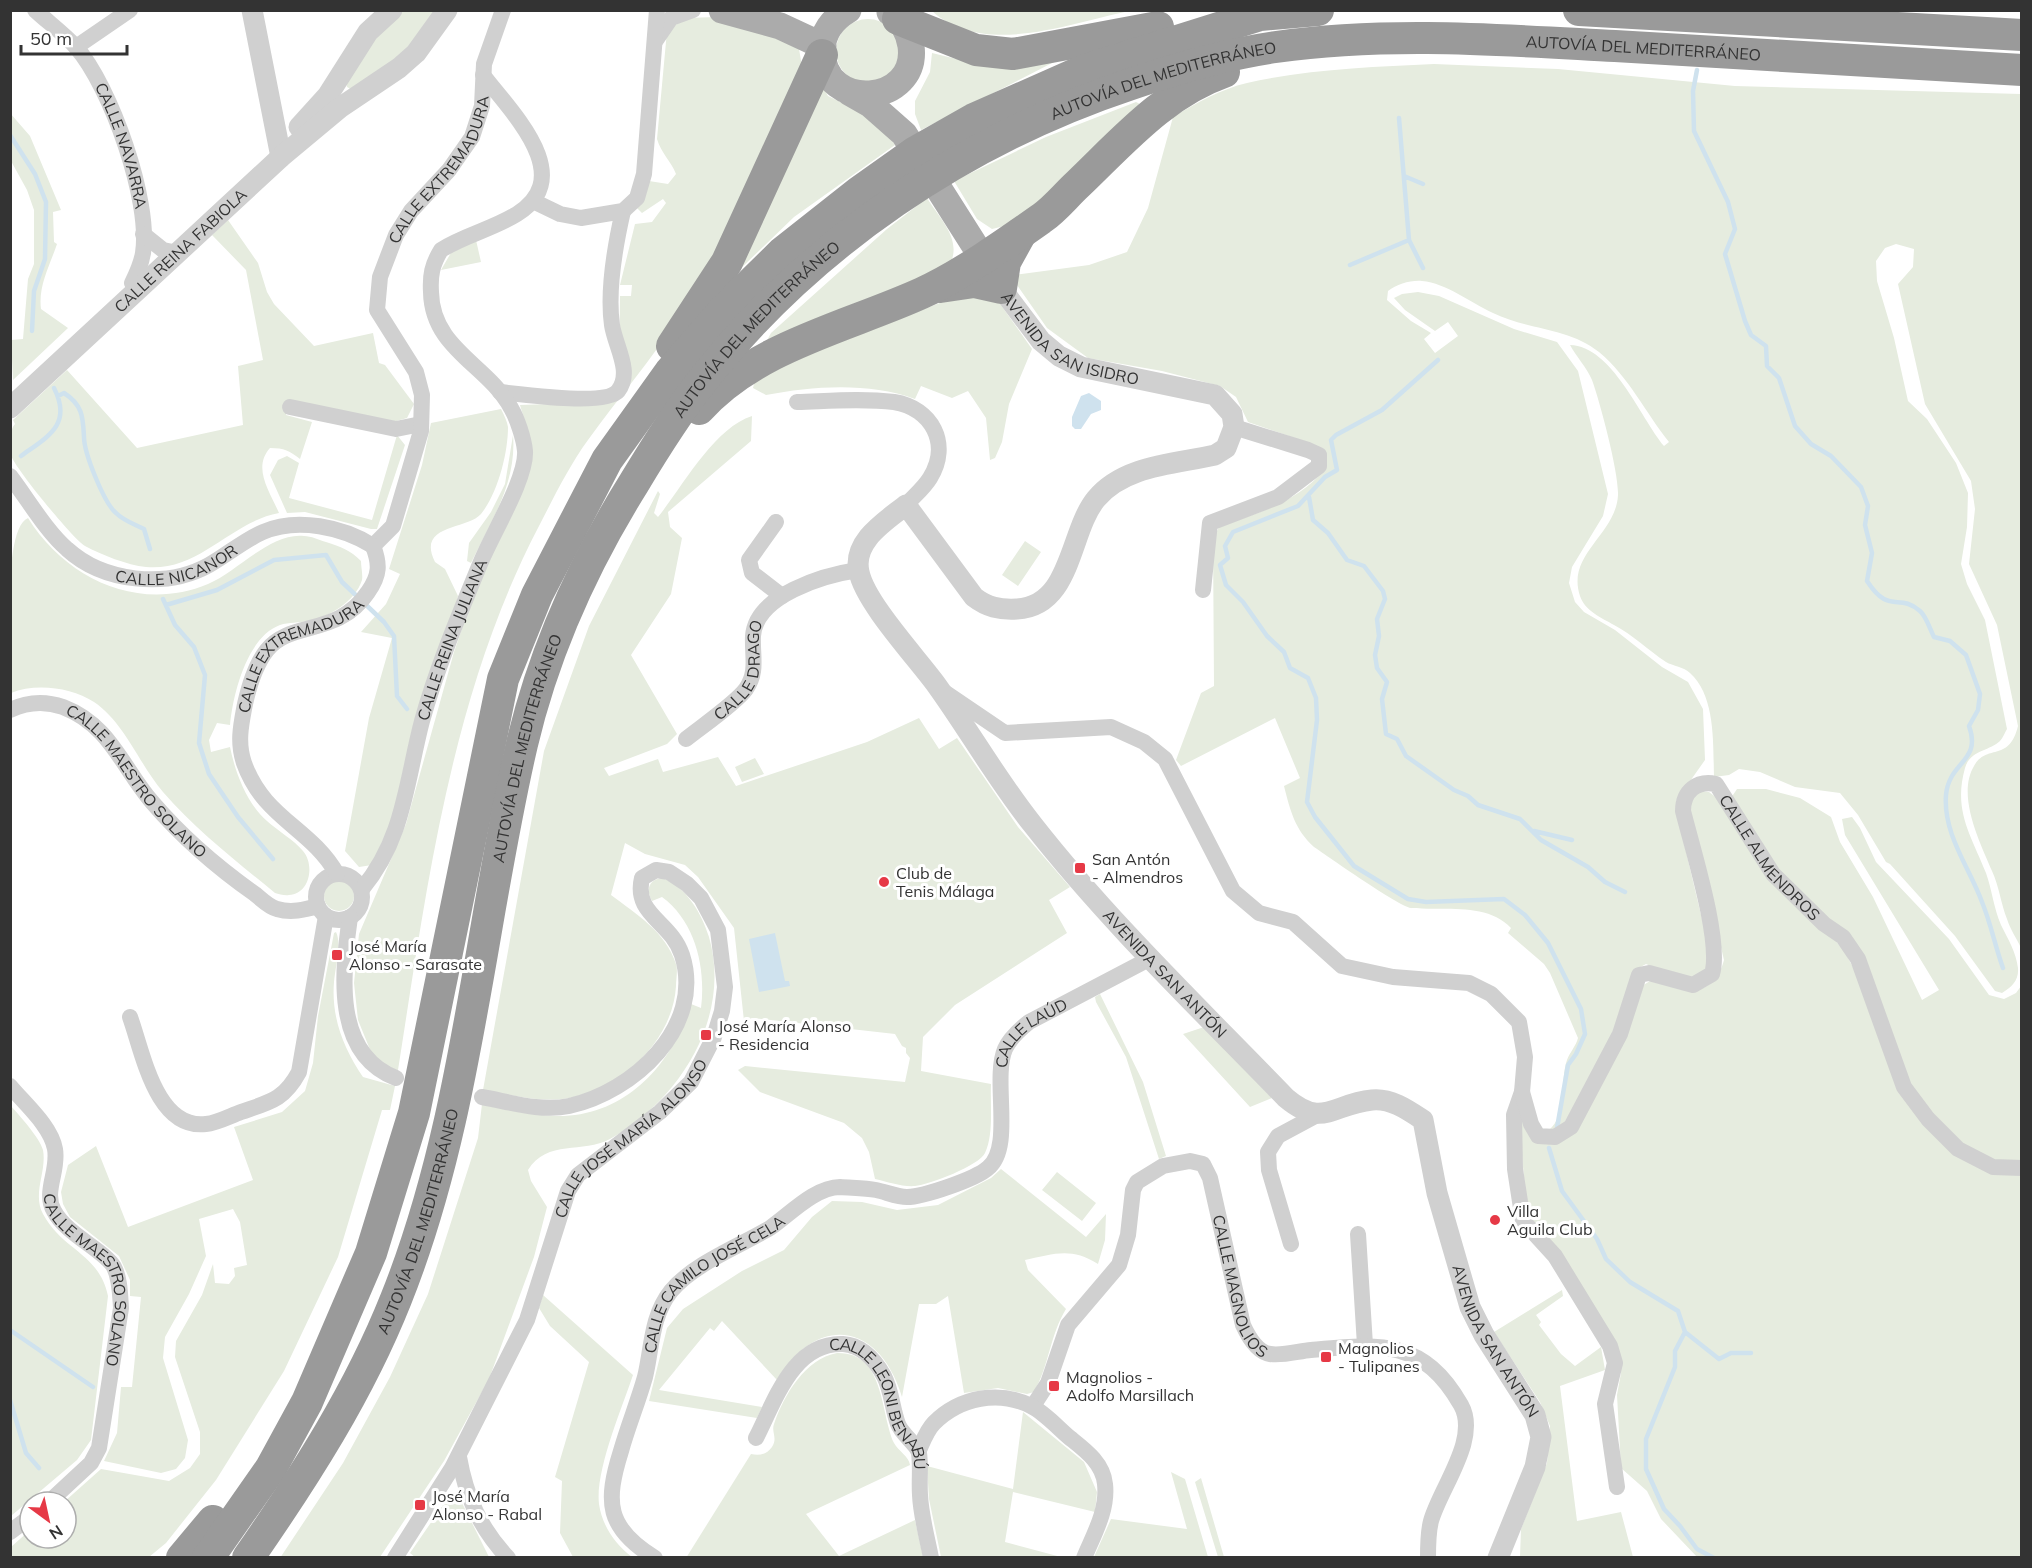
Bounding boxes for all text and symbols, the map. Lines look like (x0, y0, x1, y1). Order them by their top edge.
scale bar (21, 18, 128, 56)
text: 50 m (30, 27, 72, 50)
street label: AUTOVÍA DEL MEDITERRÁNEO (1525, 31, 1762, 65)
street label: AUTOVÍA DEL MEDITERRÁNEO (1047, 37, 1278, 124)
street label: CALLE NAVARRA (91, 79, 151, 210)
street label: CALLE EXTREMADURA (384, 95, 492, 246)
street label: CALLE REINA FABIOLA (110, 184, 251, 317)
street label: AUTOVÍA DEL MEDITERRÁNEO (669, 236, 844, 421)
street label: AVENIDA SAN ISIDRO (997, 287, 1141, 389)
street label: CALLE NICANOR (113, 540, 241, 589)
street label: CALLE REINA JULIANA (413, 555, 491, 723)
street label: CALLE EXTREMADURA (234, 594, 368, 715)
street label: CALLE DRAGO (709, 617, 767, 724)
street label: AUTOVÍA DEL MEDITERRÁNEO (488, 631, 566, 864)
street label: CALLE MAESTRO SOLANO (63, 700, 211, 862)
street label: CALLE ALMENDROS (1715, 791, 1824, 925)
place label: San Antón - Almendros (1092, 849, 1183, 887)
marker: San Antón - Almendros (1073, 861, 1087, 875)
place label: Club de Tenis Málaga (896, 863, 994, 901)
marker: Club de Tenis Málaga (877, 875, 891, 889)
street label: AVENIDA SAN ANTÓN (1099, 905, 1231, 1042)
place label: José María Alonso - Sarasate (349, 936, 482, 974)
marker: José María Alonso - Sarasate (330, 948, 344, 962)
street label: CALLE LAÚD (991, 994, 1071, 1069)
place label: José María Alonso - Residencia (718, 1016, 851, 1054)
marker: José María Alonso - Residencia (699, 1028, 713, 1042)
street label: CALLE JOSÉ MARÍA ALONSO (550, 1055, 711, 1221)
street label: AUTOVÍA DEL MEDITERRÁNEO (372, 1106, 462, 1337)
street label: CALLE MAESTRO SOLANO (40, 1192, 131, 1368)
place label: Villa Aguila Club (1507, 1201, 1593, 1239)
street label: CALLE CAMILO JOSÉ CELA (640, 1210, 789, 1355)
street label: CALLE MAGNOLIOS (1209, 1213, 1272, 1362)
marker: Villa Aguila Club (1488, 1213, 1502, 1227)
street label: AVENIDA SAN ANTÓN (1448, 1262, 1544, 1421)
street label: CALLE LEONI BENABÚ (828, 1334, 930, 1470)
place label: Magnolios - Tulipanes (1338, 1338, 1420, 1376)
marker: Magnolios - Tulipanes (1319, 1350, 1333, 1364)
place label: Magnolios - Adolfo Marsillach (1066, 1367, 1194, 1405)
marker: Magnolios - Adolfo Marsillach (1047, 1379, 1061, 1393)
place label: José María Alonso - Rabal (432, 1486, 542, 1524)
north arrow (18, 1490, 78, 1550)
marker: José María Alonso - Rabal (413, 1498, 427, 1512)
text: N (46, 1521, 67, 1544)

